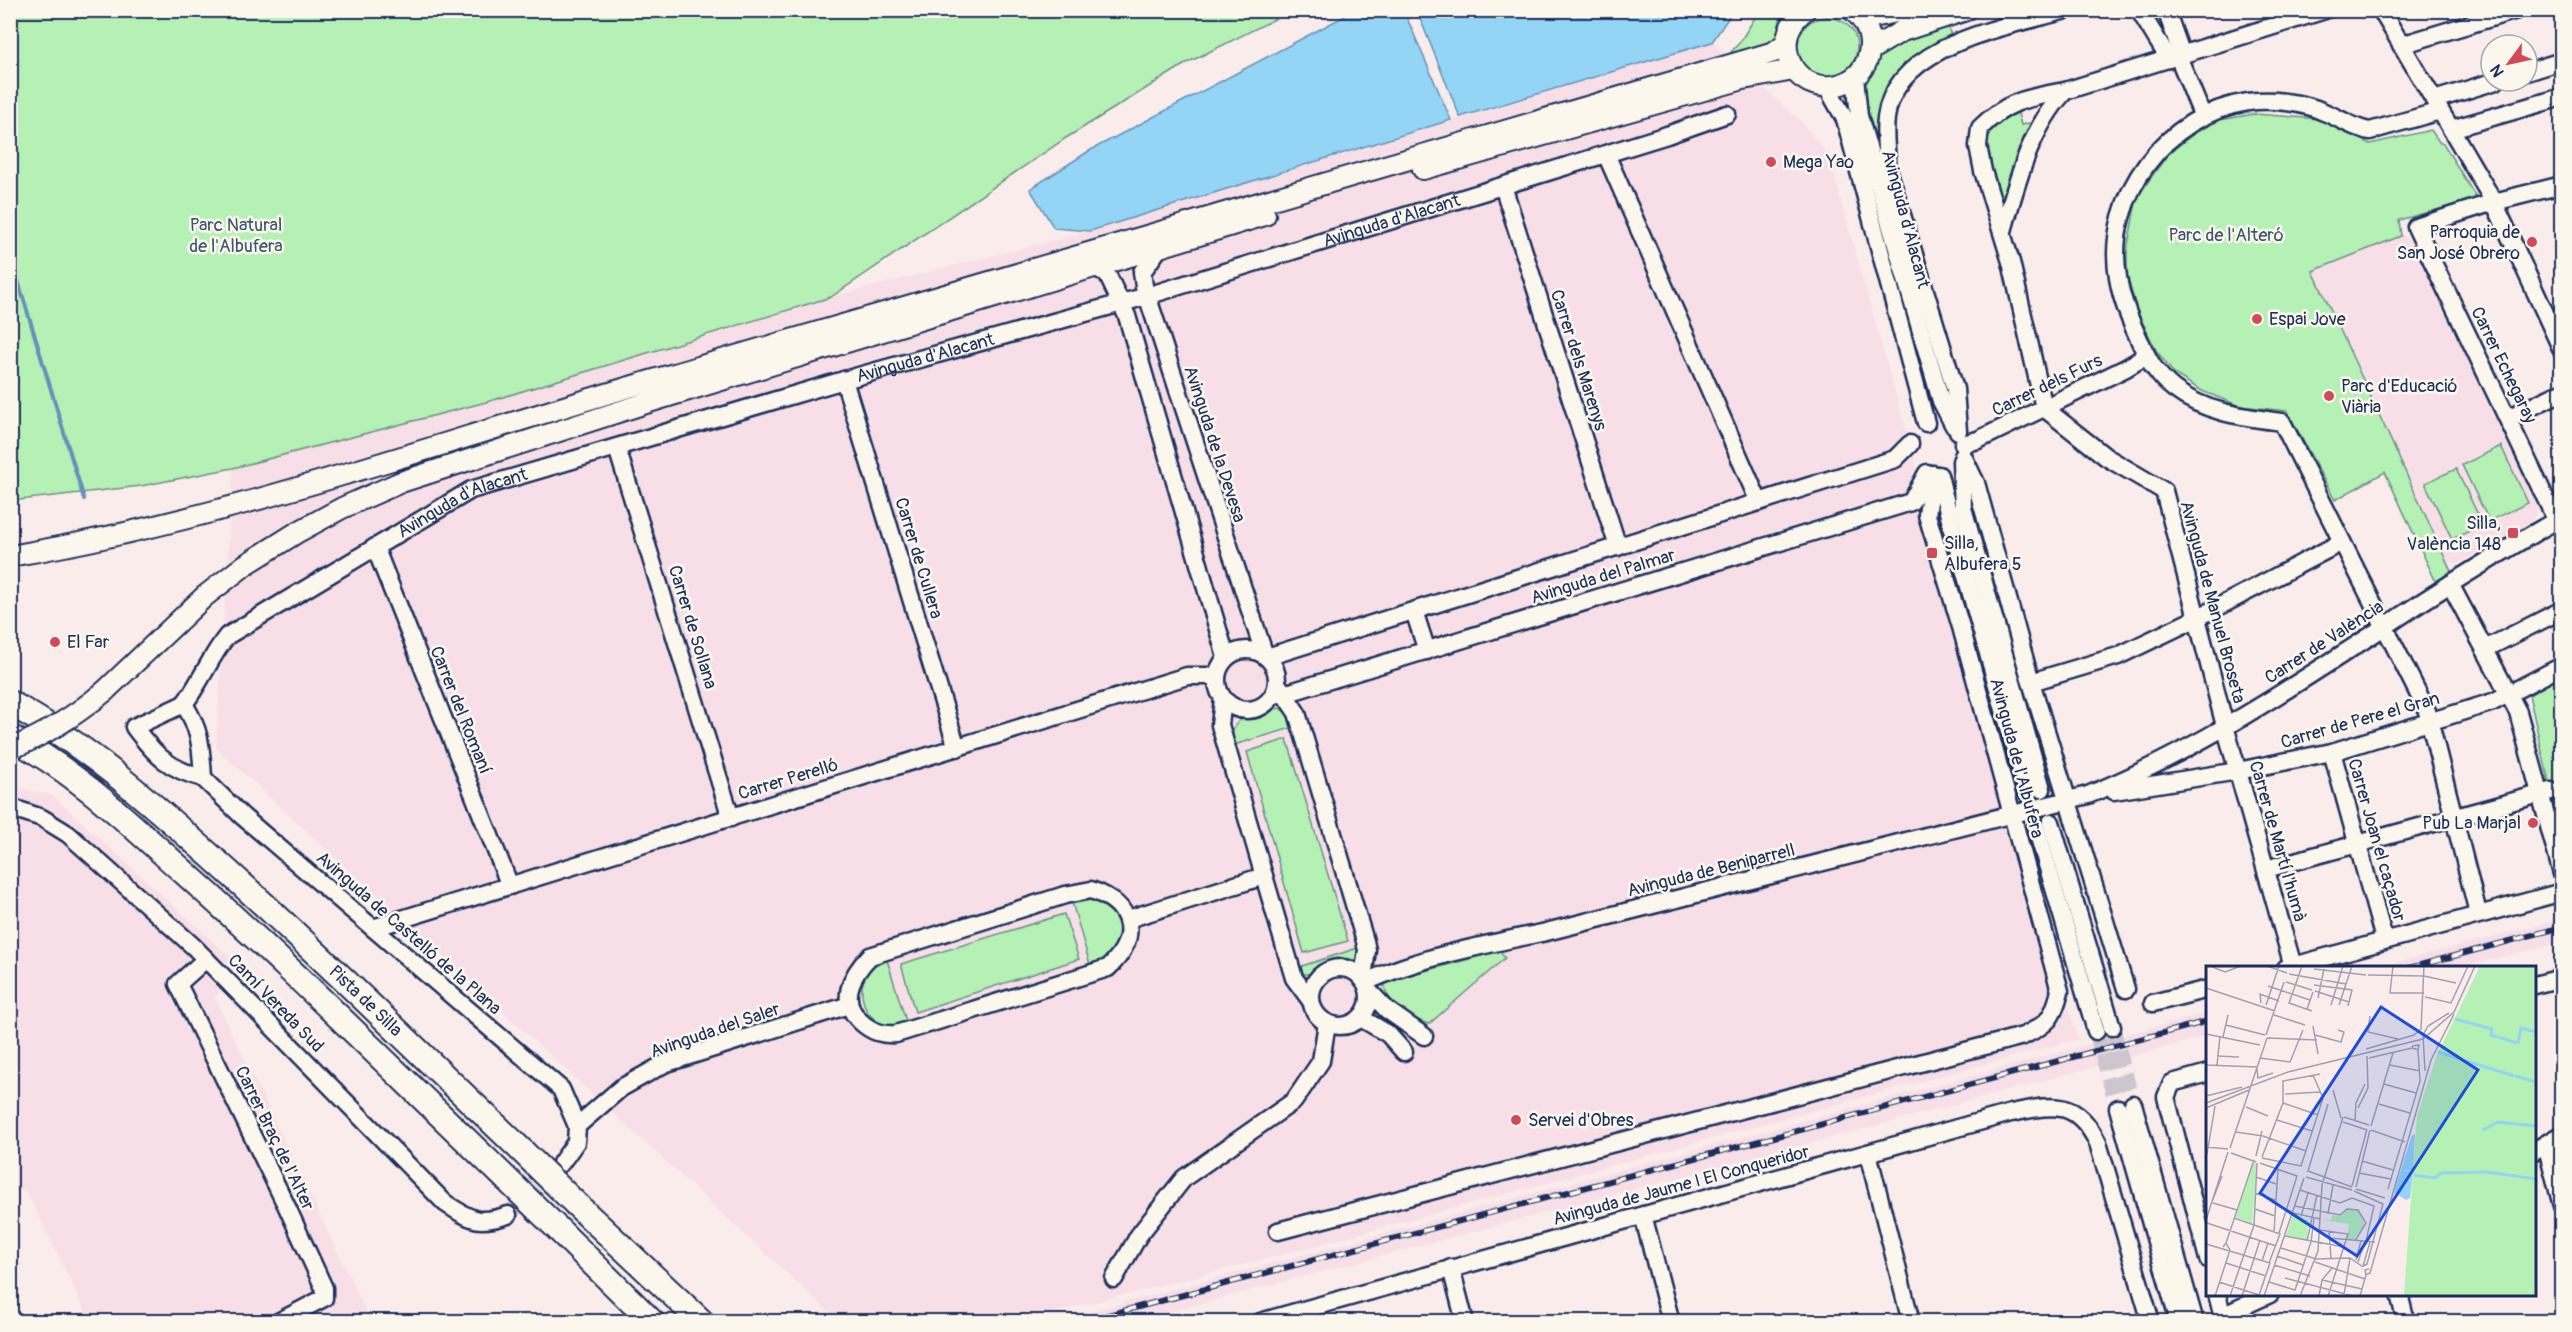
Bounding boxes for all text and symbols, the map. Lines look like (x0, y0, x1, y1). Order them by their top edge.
north arrow (2479, 33, 2539, 93)
text: N (2486, 60, 2509, 81)
street label: Avinguda d'Alacant (1876, 148, 1935, 291)
place label: Mega Yao (1783, 151, 1854, 174)
marker: Mega Yao (1764, 155, 1778, 169)
street label: Avinguda d'Alacant (1320, 189, 1464, 253)
park label: Parc Natural de l'Albufera (189, 214, 283, 258)
place label: Parroquia de San José Obrero (2397, 221, 2520, 265)
park label: Parc de l'Alteró (2168, 224, 2284, 247)
marker: Parroquia de San José Obrero (2525, 235, 2539, 249)
street label: Carrer dels Marenys (1545, 287, 1612, 433)
street label: Carrer Echegaray (2465, 303, 2542, 428)
place label: Espai Jove (2269, 308, 2346, 331)
marker: Espai Jove (2250, 312, 2264, 326)
street label: Avinguda d'Alacant (854, 328, 998, 388)
street label: Carrer dels Furs (1988, 349, 2106, 422)
street label: Avinguda de la Devesa (1178, 363, 1251, 525)
place label: Parc d'Educació Viària (2341, 375, 2458, 419)
marker: Parc d'Educació Viària (2322, 389, 2336, 403)
street label: Avinguda d'Alacant (393, 463, 531, 543)
street label: Carrer de Cullera (889, 495, 948, 621)
street label: Avinguda de Manuel Broseta (2174, 498, 2251, 706)
place label: Silla, València 148 (2407, 512, 2501, 556)
marker: Silla, València 148 (2506, 526, 2520, 540)
place label: Silla, Albufera 5 (1944, 532, 2021, 576)
street label: Avinguda del Palmar (1528, 543, 1679, 609)
marker: Silla, Albufera 5 (1925, 546, 1939, 560)
street label: Carrer de Sollana (663, 563, 722, 692)
street label: Carrer de València (2261, 595, 2388, 689)
place label: El Far (67, 631, 110, 654)
marker: El Far (48, 635, 62, 649)
street label: Carrer del Romaní (424, 643, 497, 777)
street label: Avinguda de l'Albufera (1984, 676, 2049, 841)
street label: Carrer de Pere el Gran (2278, 687, 2442, 754)
street label: Carrer Perelló (735, 753, 841, 806)
street label: Carrer Joan el caçador (2342, 756, 2411, 925)
street label: Carrer de Martí l'humà (2244, 758, 2311, 924)
place label: Pub La Marjal (2422, 812, 2521, 835)
marker: Pub La Marjal (2526, 816, 2540, 830)
street label: Avinguda de Beniparrell (1625, 839, 1797, 902)
street label: Avinguda de Castelló de la Plana (311, 847, 506, 1020)
street label: Camí Vereda Sud (223, 949, 329, 1058)
street label: Pista de Silla (324, 960, 407, 1042)
inset map (2206, 966, 2536, 1296)
street label: Avinguda del Saler (647, 997, 784, 1063)
street label: Carrer Braç de l'Alter (230, 1062, 320, 1215)
place label: Servei d'Obres (1528, 1109, 1634, 1132)
marker: Servei d'Obres (1509, 1113, 1523, 1127)
street label: Avinguda de Jaume I El Conqueridor (1550, 1140, 1812, 1231)

